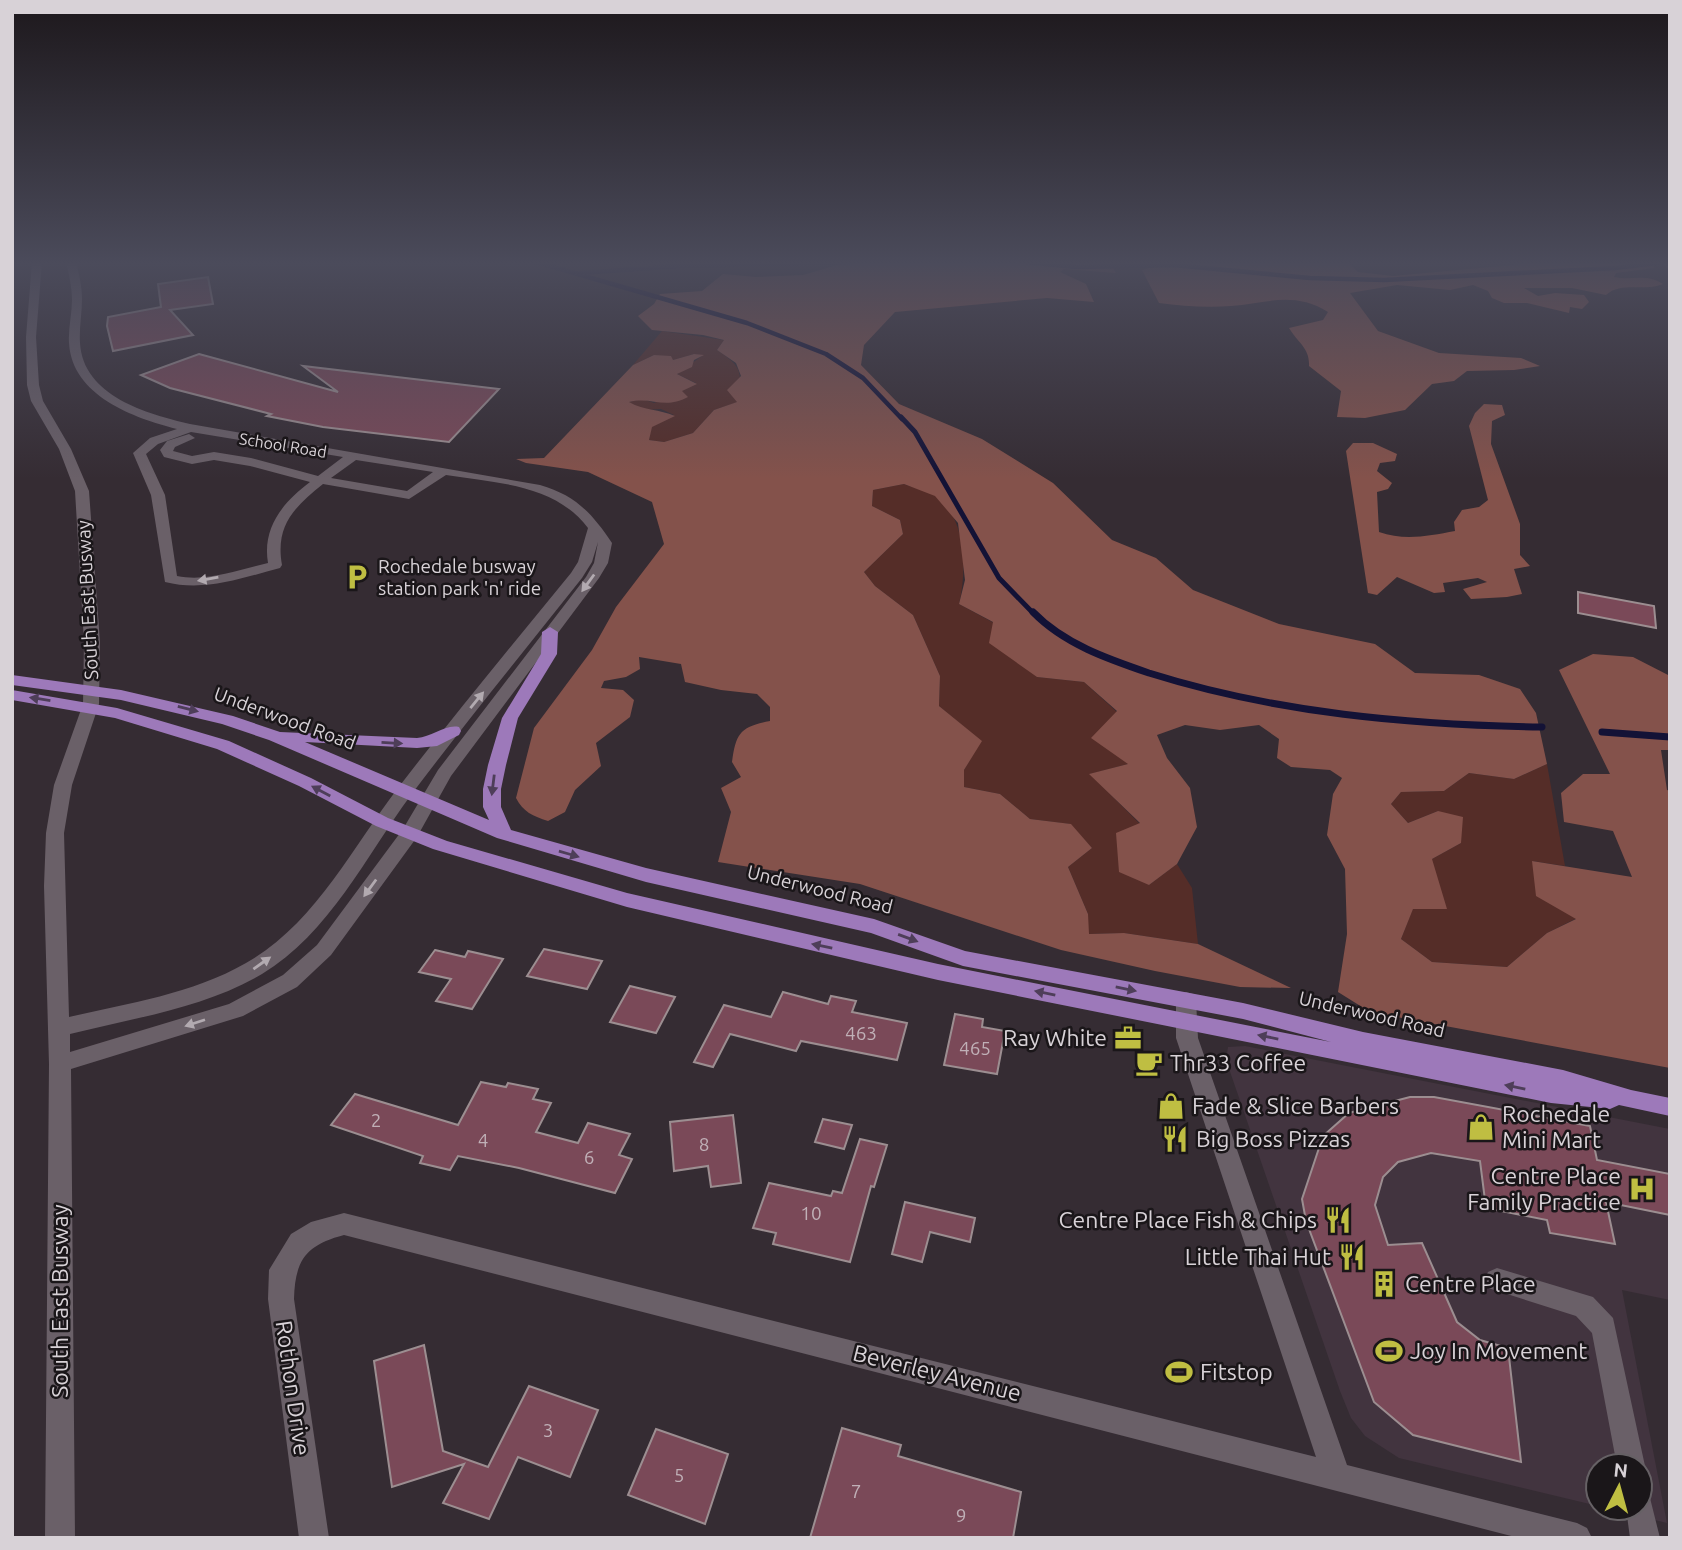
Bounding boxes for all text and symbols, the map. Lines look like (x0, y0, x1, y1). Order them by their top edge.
street label: School Road (238, 429, 328, 461)
street label: South East Busway (72, 520, 102, 680)
place label: Rochedale busway station park 'n' ride (378, 555, 541, 599)
parking icon: Rochedale busway station park 'n' ride (342, 562, 372, 592)
one-way arrow (197, 574, 219, 585)
one-way arrow (581, 574, 595, 592)
street label: Underwood Road (211, 682, 359, 754)
one-way arrow (470, 691, 484, 709)
one-way arrow (29, 693, 51, 704)
one-way arrow (177, 704, 199, 715)
one-way arrow (381, 737, 403, 748)
one-way arrow (488, 774, 499, 796)
one-way arrow (312, 785, 331, 797)
one-way arrow (558, 849, 580, 860)
street label: Underwood Road (745, 860, 895, 918)
one-way arrow (364, 879, 378, 897)
one-way arrow (898, 933, 919, 944)
one-way arrow (811, 941, 833, 952)
one-way arrow (253, 956, 271, 970)
one-way arrow (1115, 984, 1137, 995)
street label: Underwood Road (1297, 986, 1447, 1042)
one-way arrow (1034, 987, 1056, 998)
one-way arrow (184, 1018, 205, 1029)
house number: 463 (845, 1022, 877, 1044)
office icon: Ray White (1113, 1023, 1143, 1053)
place label: Ray White (1003, 1025, 1107, 1050)
one-way arrow (1257, 1031, 1279, 1042)
house number: 465 (959, 1037, 991, 1059)
cafe icon: Thr33 Coffee (1134, 1048, 1164, 1078)
place label: Thr33 Coffee (1170, 1050, 1306, 1075)
one-way arrow (1504, 1081, 1526, 1092)
shop icon: Fade & Slice Barbers (1156, 1091, 1186, 1121)
place label: Fade & Slice Barbers (1192, 1093, 1399, 1118)
place label: Rochedale Mini Mart (1502, 1101, 1610, 1152)
house number: 2 (371, 1109, 381, 1131)
shop icon: Rochedale Mini Mart (1466, 1112, 1496, 1142)
restaurant icon: Big Boss Pizzas (1160, 1124, 1190, 1154)
place label: Big Boss Pizzas (1196, 1126, 1350, 1151)
house number: 4 (478, 1129, 488, 1151)
house number: 8 (699, 1133, 709, 1155)
house number: 6 (584, 1146, 594, 1168)
place label: Centre Place Family Practice (1467, 1163, 1621, 1214)
hospital icon: Centre Place Family Practice (1627, 1174, 1657, 1204)
house number: 10 (800, 1202, 822, 1224)
street label: South East Busway (47, 1204, 72, 1398)
restaurant icon: Centre Place Fish & Chips (1323, 1205, 1353, 1235)
place label: Centre Place Fish & Chips (1059, 1207, 1317, 1232)
restaurant icon: Little Thai Hut (1337, 1242, 1367, 1272)
place label: Little Thai Hut (1185, 1244, 1331, 1269)
building icon: Centre Place (1369, 1269, 1399, 1299)
place label: Centre Place (1405, 1271, 1536, 1296)
street label: Rothon Drive (272, 1319, 315, 1457)
sports icon: Joy In Movement (1374, 1336, 1404, 1366)
place label: Joy In Movement (1410, 1338, 1587, 1363)
street label: Beverley Avenue (850, 1340, 1024, 1406)
sports icon: Fitstop (1164, 1357, 1194, 1387)
place label: Fitstop (1200, 1359, 1273, 1384)
house number: 3 (543, 1419, 553, 1441)
north arrow (1584, 1452, 1654, 1522)
text: N (1613, 1458, 1629, 1482)
house number: 5 (674, 1464, 684, 1486)
house number: 7 (851, 1480, 861, 1502)
house number: 9 (956, 1504, 966, 1526)

